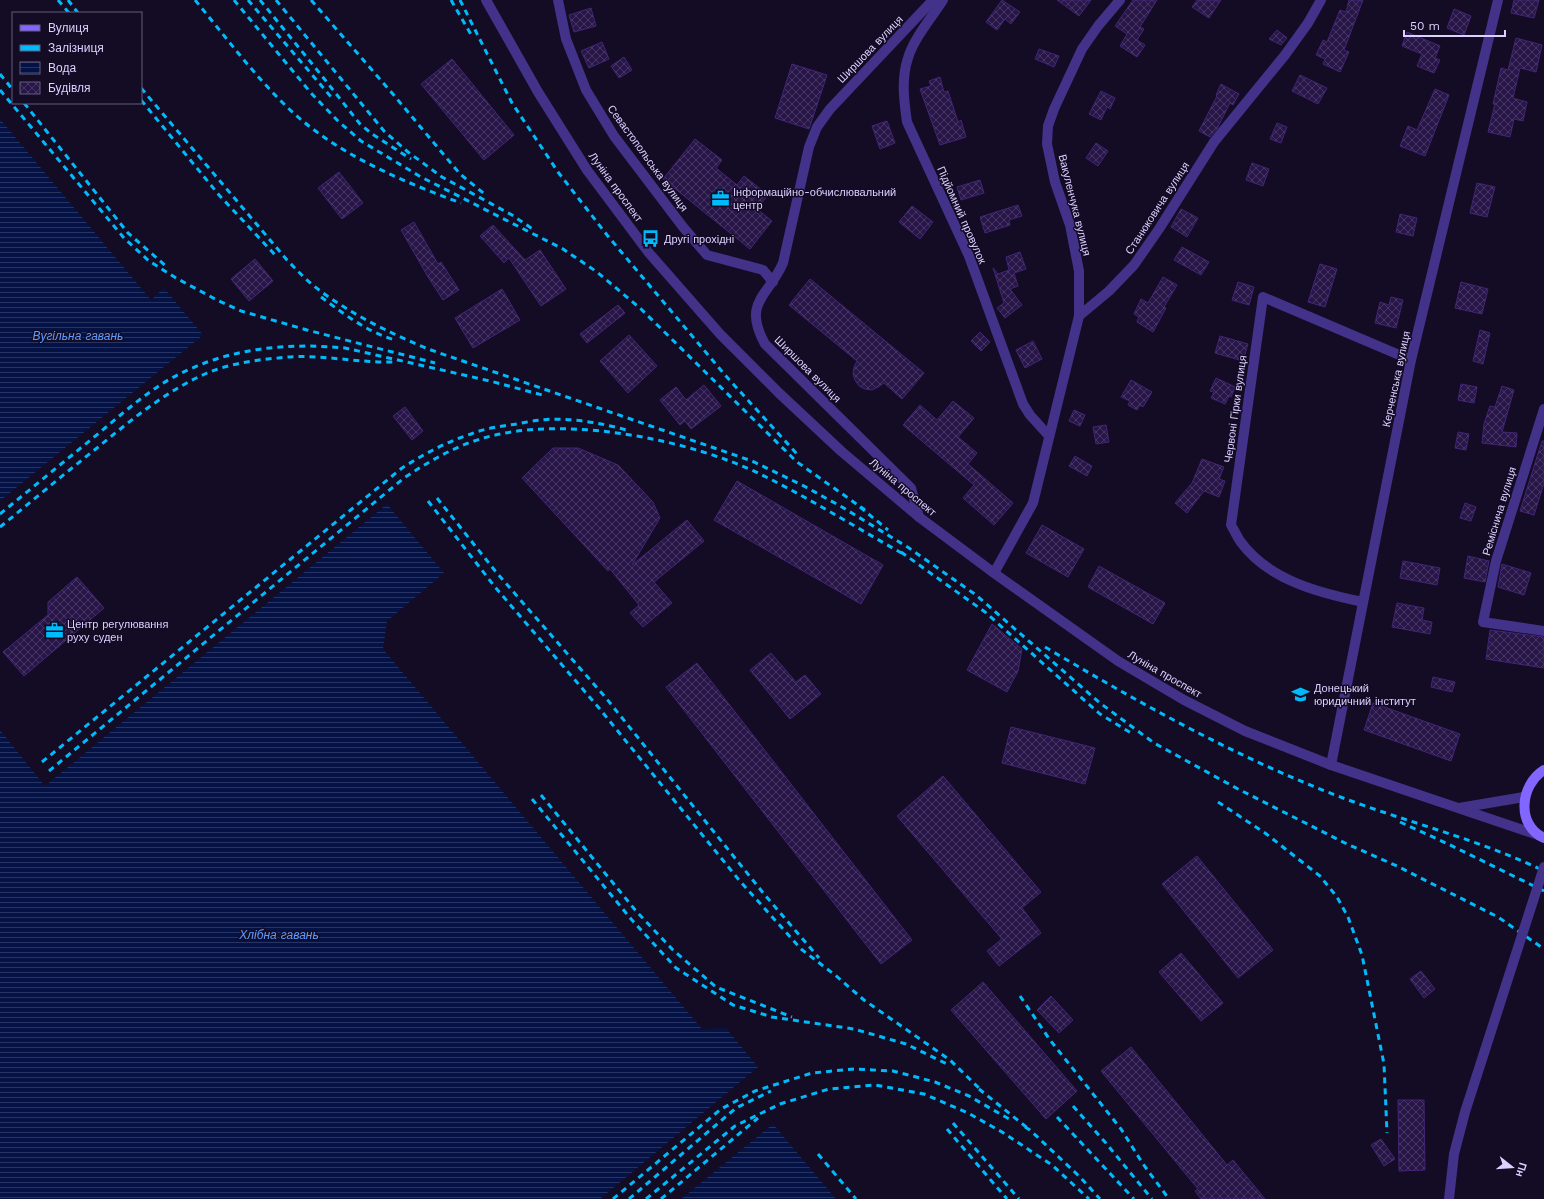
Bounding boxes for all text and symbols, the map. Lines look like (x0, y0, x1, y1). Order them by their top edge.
legend (12, 12, 142, 104)
scale bar (1404, 12, 1505, 38)
street label: Ширшова вулиця (835, 13, 906, 86)
text: 50 m (1410, 19, 1440, 33)
text: Вулиця (48, 21, 89, 35)
text: Залізниця (48, 41, 104, 55)
text: Вода (48, 61, 76, 75)
text: Будівля (48, 81, 90, 95)
street label: Севастопольська вулиця (605, 103, 691, 214)
street label: Луніна проспект (586, 150, 645, 225)
street label: Вакуленчука вулиця (1056, 153, 1093, 257)
street label: Станюковича вулиця (1123, 160, 1192, 257)
street label: Підйомний провулок (934, 164, 989, 266)
place label: Інформаційно-обчислювальний центр (733, 186, 896, 212)
office icon: Інформаційно-обчислювальний центр (710, 188, 730, 208)
bus stop icon: Другі прохідні (641, 229, 661, 249)
place label: Другі прохідні (664, 233, 734, 246)
water label: Вугільна гавань (33, 329, 123, 343)
street label: Керченська вулиця (1380, 330, 1413, 428)
street label: Ширшова вулиця (772, 333, 844, 405)
street label: Червоні Гірки вулиця (1222, 354, 1249, 464)
street label: Луніна проспект (867, 456, 939, 519)
street label: Реміснича вулиця (1480, 465, 1519, 557)
place label: Центр регулювання руху суден (67, 618, 168, 644)
office icon: Центр регулювання руху суден (44, 620, 64, 640)
street label: Луніна проспект (1126, 648, 1204, 701)
place label: Донецький юридичний інститут (1314, 682, 1416, 708)
school or university icon: Донецький юридичний інститут (1291, 684, 1311, 704)
water label: Хлібна гавань (238, 928, 319, 942)
north arrow (1492, 1147, 1532, 1187)
text: Пн (1513, 1161, 1529, 1179)

